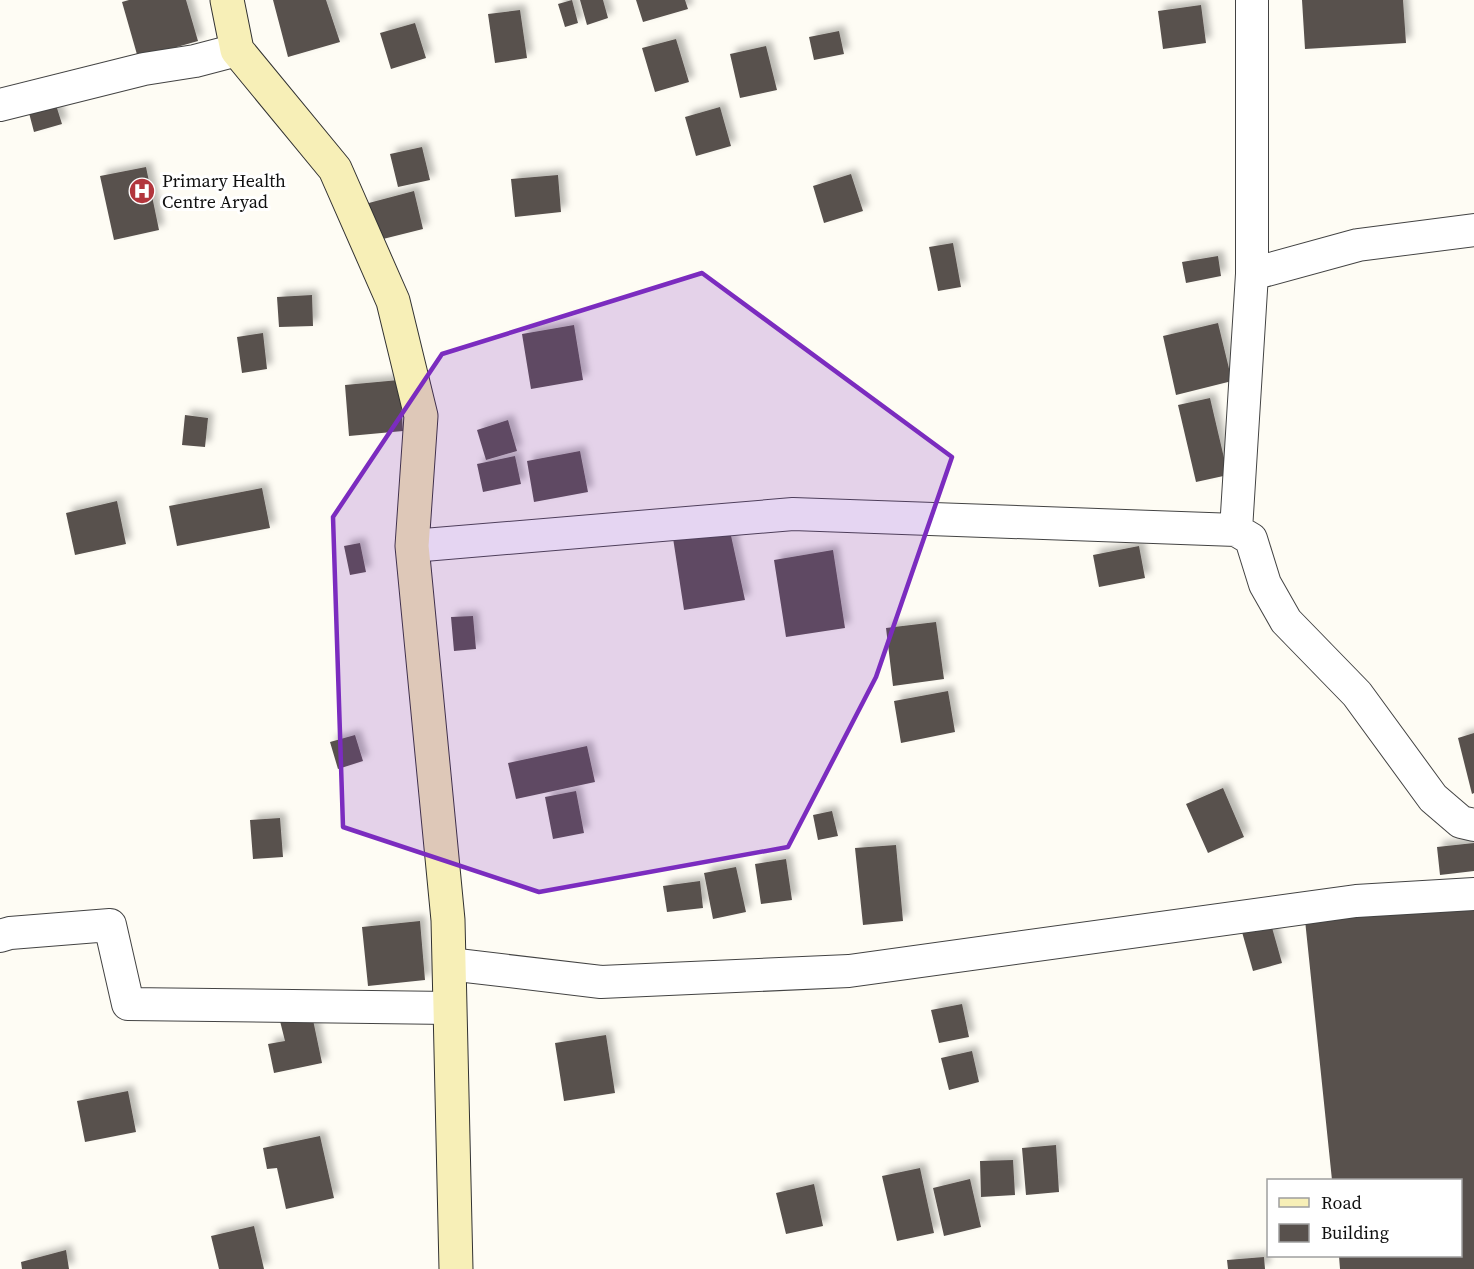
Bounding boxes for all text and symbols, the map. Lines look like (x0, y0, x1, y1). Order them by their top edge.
place label: Primary Health Centre Aryad (162, 168, 286, 214)
hospital icon: Primary Health Centre Aryad (127, 176, 157, 206)
legend (1267, 1179, 1462, 1257)
text: Road (1321, 1190, 1362, 1215)
text: Building (1321, 1220, 1389, 1245)

